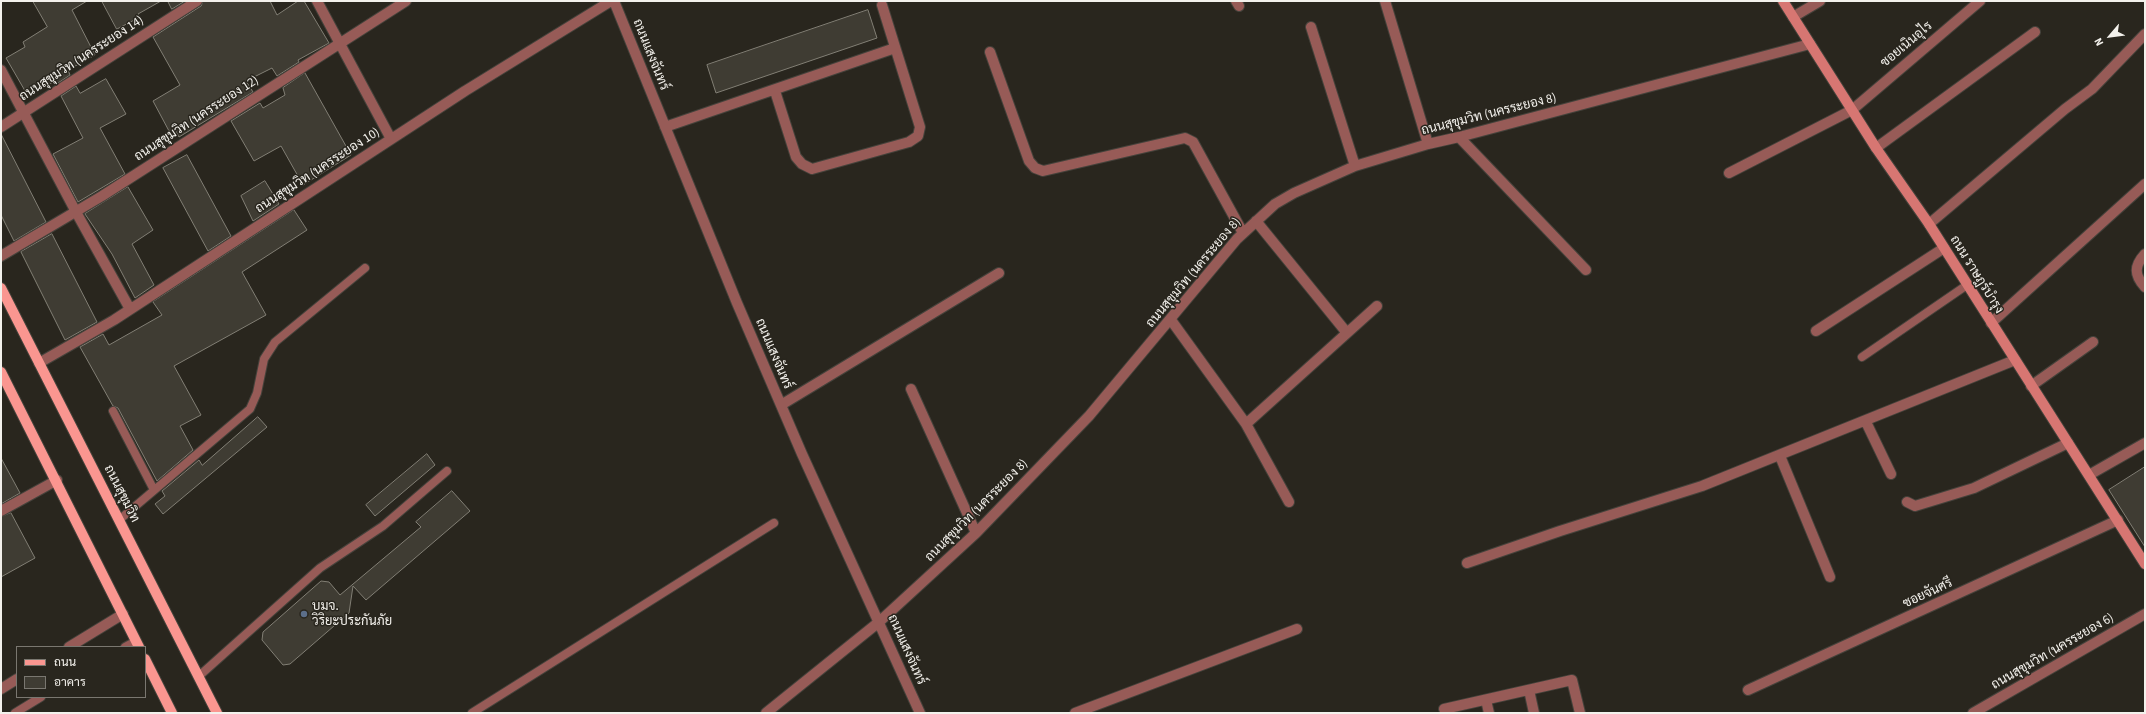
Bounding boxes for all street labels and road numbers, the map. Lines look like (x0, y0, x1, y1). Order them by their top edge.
street label: ถนนสุขุมวิท (นครระยอง 14) (17, 13, 147, 105)
street label: ถนนแสงจันทร์ (629, 17, 671, 93)
street label: ซอยเนินอุไร (1878, 19, 1936, 71)
street label: ถนนสุขุมวิท (นครระยอง 12) (132, 73, 262, 165)
street label: ถนนสุขุมวิท (นครระยอง 8) (1420, 91, 1558, 139)
street label: ถนนสุขุมวิท (นครระยอง 10) (253, 125, 383, 217)
street label: ถนนสุขุมวิท (นครระยอง 8) (1143, 215, 1245, 331)
street label: ถนน ราษฎร์บำรุง (1946, 233, 2006, 317)
street label: ถนนแสงจันทร์ (751, 316, 795, 392)
street label: ถนนสุขุมวิท (นครระยอง 8) (922, 456, 1032, 566)
street label: ถนนสุขุมวิท (100, 463, 142, 525)
street label: ซอยจันศรี (1901, 576, 1955, 612)
street label: ถนนสุขุมวิท (นครระยอง 6) (1989, 611, 2117, 693)
street label: ถนนแสงจันทร์ (884, 612, 928, 688)

